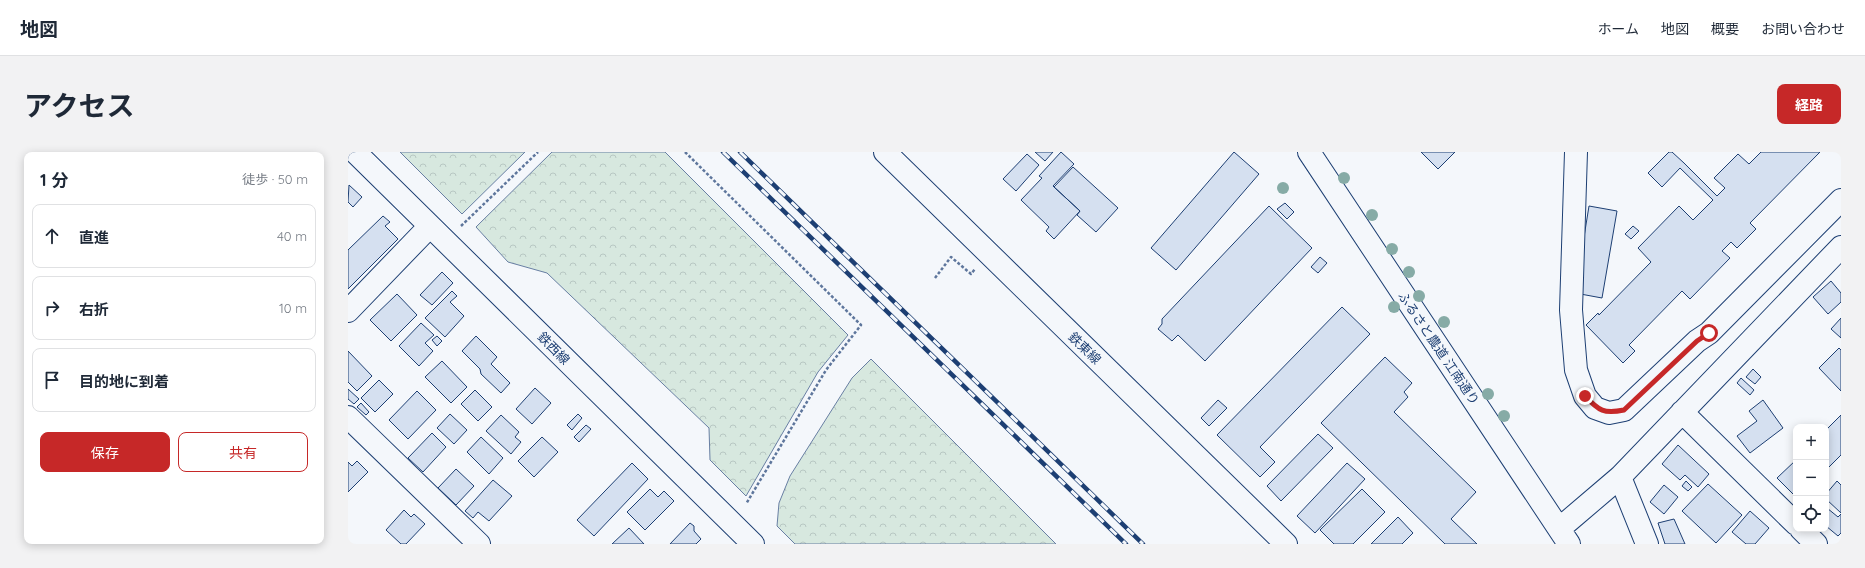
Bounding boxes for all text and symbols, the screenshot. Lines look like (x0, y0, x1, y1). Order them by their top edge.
text: 地図 (20, 17, 58, 41)
text: ホーム (1597, 20, 1639, 38)
text: 地図 (1661, 20, 1689, 38)
text: 概要 (1711, 20, 1739, 38)
text: お問い合わせ (1761, 20, 1845, 38)
button: 経路 (1777, 84, 1841, 124)
text: アクセス (24, 88, 135, 123)
text: 1 分 (40, 169, 68, 190)
text: 徒歩 · 50 m (242, 171, 308, 187)
icon: ahead (41, 225, 63, 247)
text: 直進 (79, 228, 109, 247)
text: 40 m (277, 228, 307, 244)
street label: ふるさと農道 江南通り (1395, 288, 1483, 408)
icon: right (41, 297, 63, 319)
text: 右折 (79, 300, 109, 319)
text: 10 m (279, 300, 307, 316)
route start (1700, 324, 1718, 342)
street label: 鉄西線 (535, 329, 573, 367)
street label: 鉄東線 (1065, 329, 1105, 367)
icon: arrive (41, 369, 63, 391)
text: 目的地に到着 (79, 372, 169, 391)
route end (1576, 387, 1594, 405)
map controls (1793, 424, 1829, 532)
button: + (1793, 424, 1829, 460)
button: 保存 (40, 432, 170, 472)
button: 共有 (178, 432, 308, 472)
button: − (1793, 460, 1829, 496)
button: locate (1793, 496, 1829, 532)

